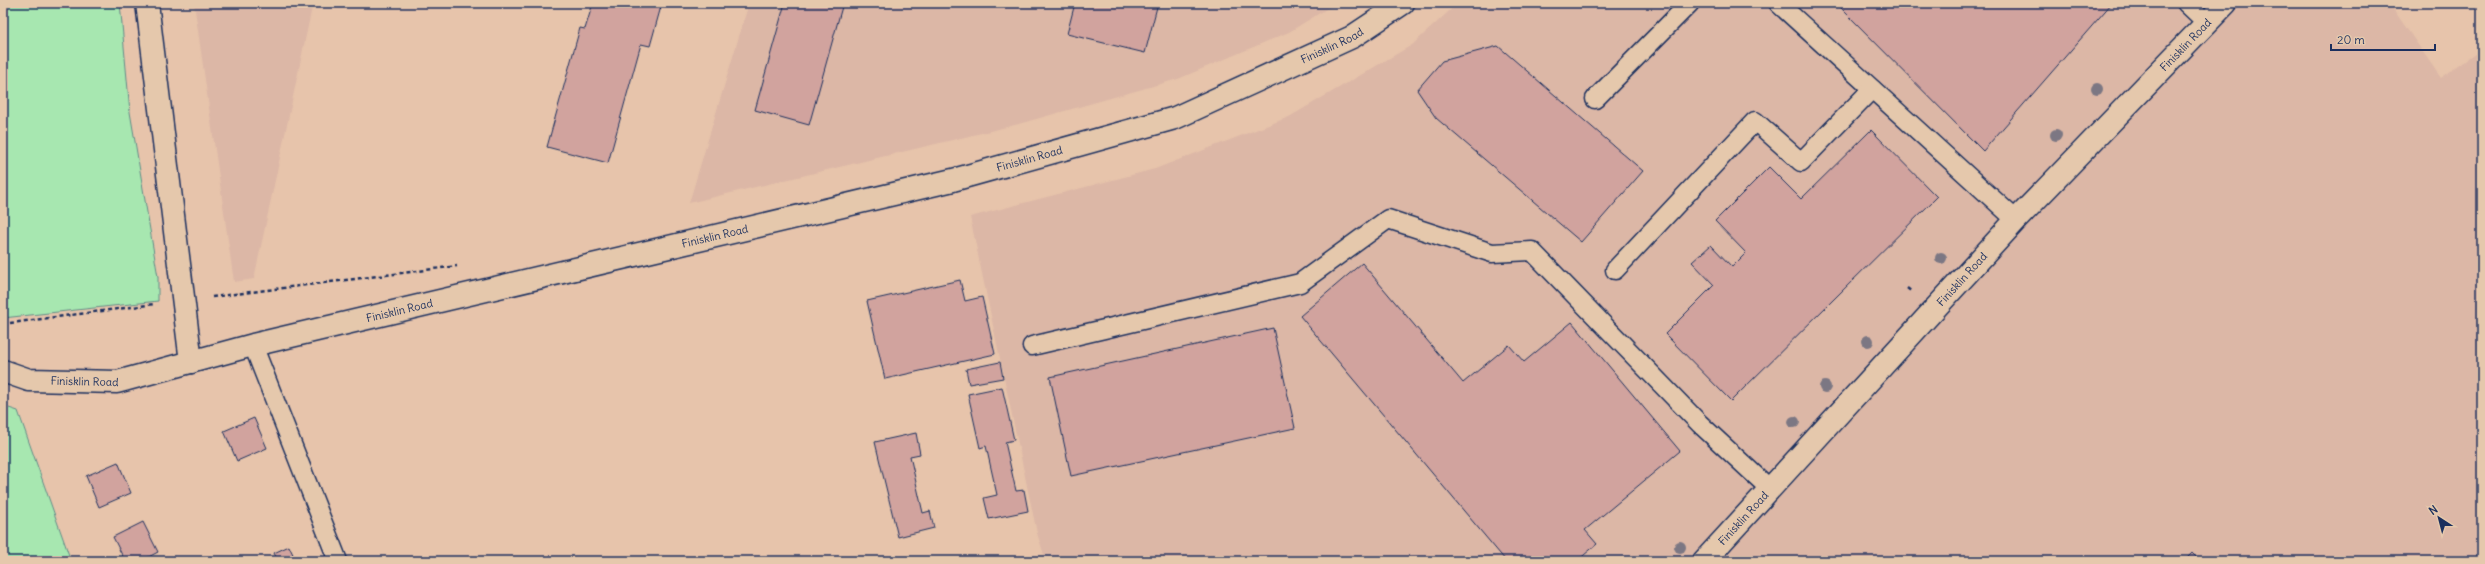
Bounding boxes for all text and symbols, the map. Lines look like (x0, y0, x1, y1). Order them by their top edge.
street label: Finisklin Road (2157, 15, 2215, 74)
street label: Finisklin Road (1298, 24, 1366, 67)
scale bar (2331, 26, 2435, 52)
text: 20 m (2337, 32, 2365, 47)
street label: Finisklin Road (995, 143, 1065, 175)
street label: Finisklin Road (680, 221, 750, 251)
street label: Finisklin Road (1934, 249, 1990, 309)
street label: Finisklin Road (365, 296, 435, 325)
street label: Finisklin Road (50, 373, 119, 389)
street label: Finisklin Road (1715, 488, 1772, 548)
north arrow (2419, 498, 2459, 538)
text: N (2426, 502, 2440, 518)

